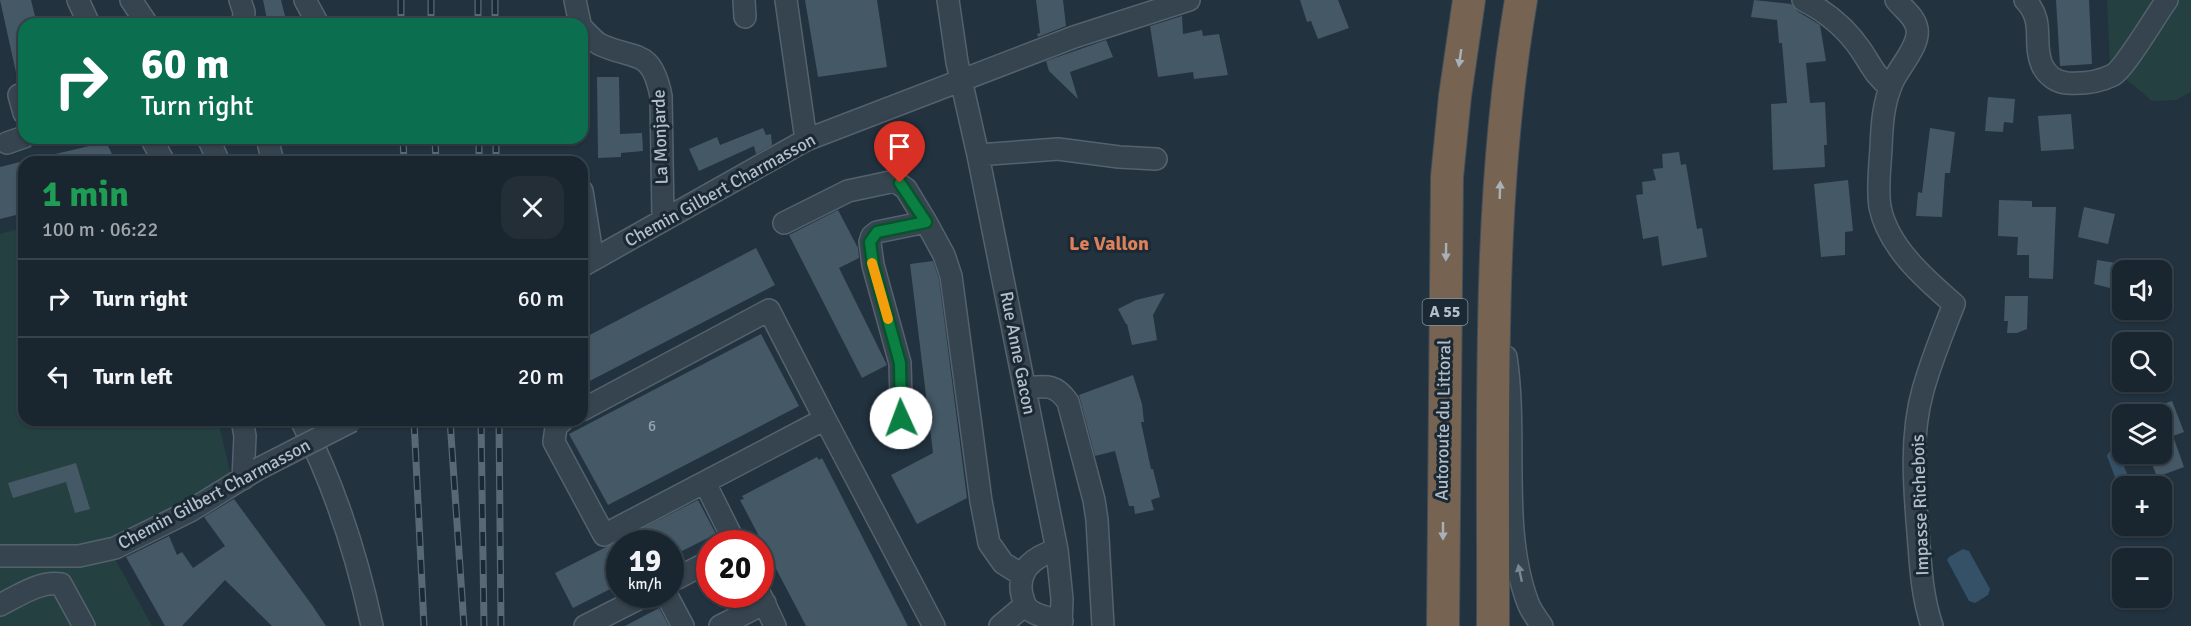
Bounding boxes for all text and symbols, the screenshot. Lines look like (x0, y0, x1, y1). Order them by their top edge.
text: 60 m (141, 39, 230, 90)
icon: right (42, 42, 120, 120)
one-way arrow (1456, 48, 1465, 67)
street label: La Monjarde (647, 89, 673, 185)
text: Turn right (141, 90, 254, 123)
pin (874, 121, 925, 183)
street label: Chemin Gilbert Charmasson (621, 128, 819, 252)
icon: arrive (883, 130, 916, 163)
text: 1 min (42, 172, 129, 217)
button: close (501, 176, 564, 239)
one-way arrow (1495, 180, 1504, 199)
text: 100 m · 06:22 (42, 217, 158, 242)
district label: Le Vallon (1069, 231, 1149, 256)
one-way arrow (1441, 243, 1450, 262)
map controls (2112, 260, 2172, 608)
button: sound (2112, 260, 2172, 320)
icon: right (42, 282, 75, 315)
text: Turn right (93, 285, 188, 312)
text: 60 m (518, 285, 564, 312)
street label: Rue Anne Gacon (995, 290, 1041, 416)
road number: A 55 (1422, 299, 1468, 325)
button: search (2112, 332, 2172, 392)
street label: Autoroute du Littoral (1431, 339, 1455, 501)
icon: left (42, 360, 75, 393)
text: Turn left (93, 363, 173, 390)
text: 20 m (518, 363, 564, 390)
position arrow (869, 386, 933, 450)
button: layers (2112, 404, 2172, 464)
house number: 6 (648, 417, 656, 435)
street label: Chemin Gilbert Charmasson (114, 434, 314, 554)
street label: Impasse Richebois (1907, 434, 1933, 576)
button: + (2112, 476, 2172, 536)
one-way arrow (1438, 522, 1448, 541)
speed limit sign: 20 (696, 530, 774, 608)
text: 19 (629, 543, 661, 580)
button: − (2112, 548, 2172, 608)
one-way arrow (1514, 564, 1524, 582)
text: km/h (628, 575, 662, 593)

